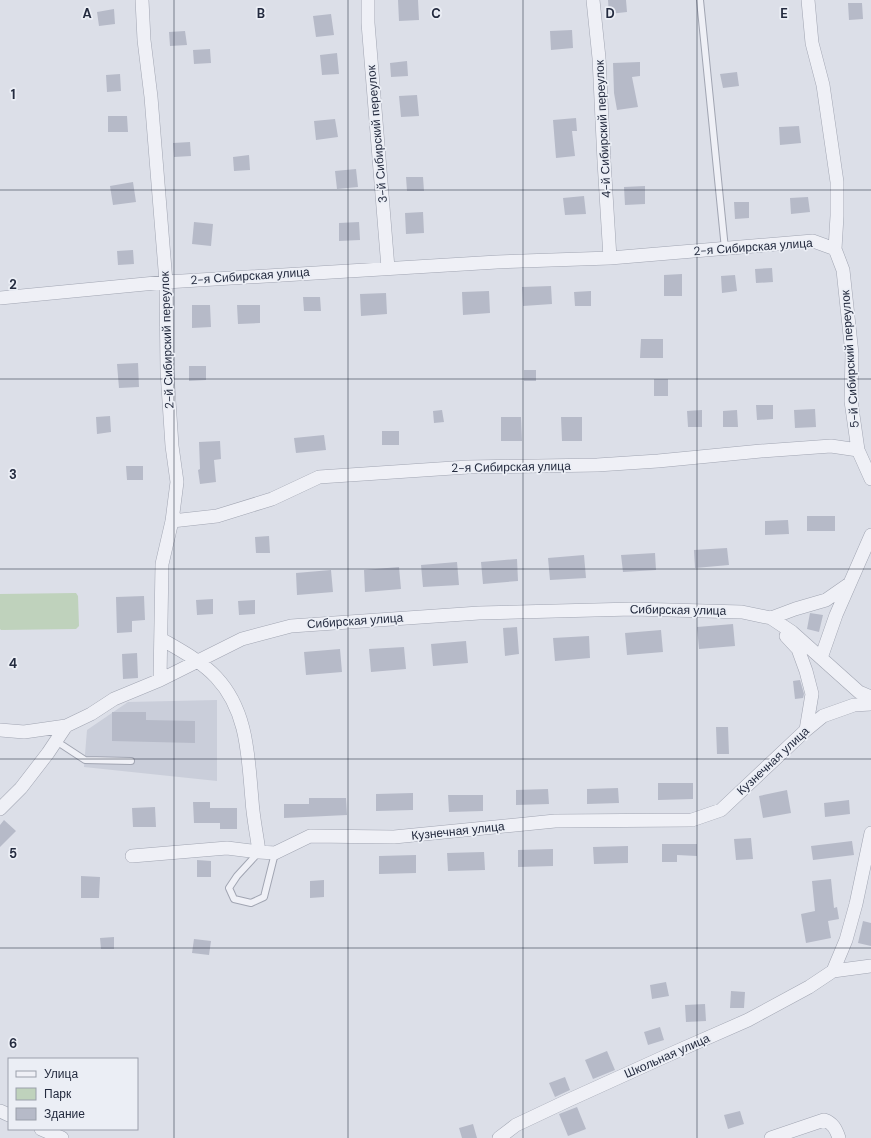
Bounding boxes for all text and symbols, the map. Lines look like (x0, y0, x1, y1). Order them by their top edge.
text: A (82, 5, 92, 22)
text: B (257, 5, 265, 22)
text: C (431, 5, 441, 22)
text: D (605, 5, 615, 22)
text: E (780, 5, 788, 22)
street label: 4-й Сибирский переулок (591, 59, 615, 198)
street label: 3-й Сибирский переулок (363, 64, 391, 204)
text: 1 (11, 86, 15, 103)
street label: 2-я Сибирская улица (693, 235, 814, 259)
street label: 2-я Сибирская улица (190, 264, 311, 288)
street label: 2-й Сибирский переулок (157, 270, 177, 409)
text: 2 (9, 276, 17, 293)
street label: 5-й Сибирский переулок (837, 289, 863, 429)
street label: 2-я Сибирская улица (451, 458, 571, 476)
text: 3 (9, 466, 17, 483)
street label: Сибирская улица (630, 601, 727, 619)
street label: Сибирская улица (306, 610, 404, 632)
text: 4 (9, 655, 17, 672)
street label: Кузнечная улица (733, 723, 813, 799)
street label: Кузнечная улица (411, 818, 506, 844)
text: 5 (9, 845, 17, 862)
street label: Школьная улица (622, 1030, 713, 1082)
text: 6 (9, 1035, 17, 1052)
legend (8, 1058, 138, 1130)
text: Улица (44, 1066, 78, 1082)
text: Парк (44, 1086, 72, 1102)
text: Здание (44, 1106, 85, 1122)

